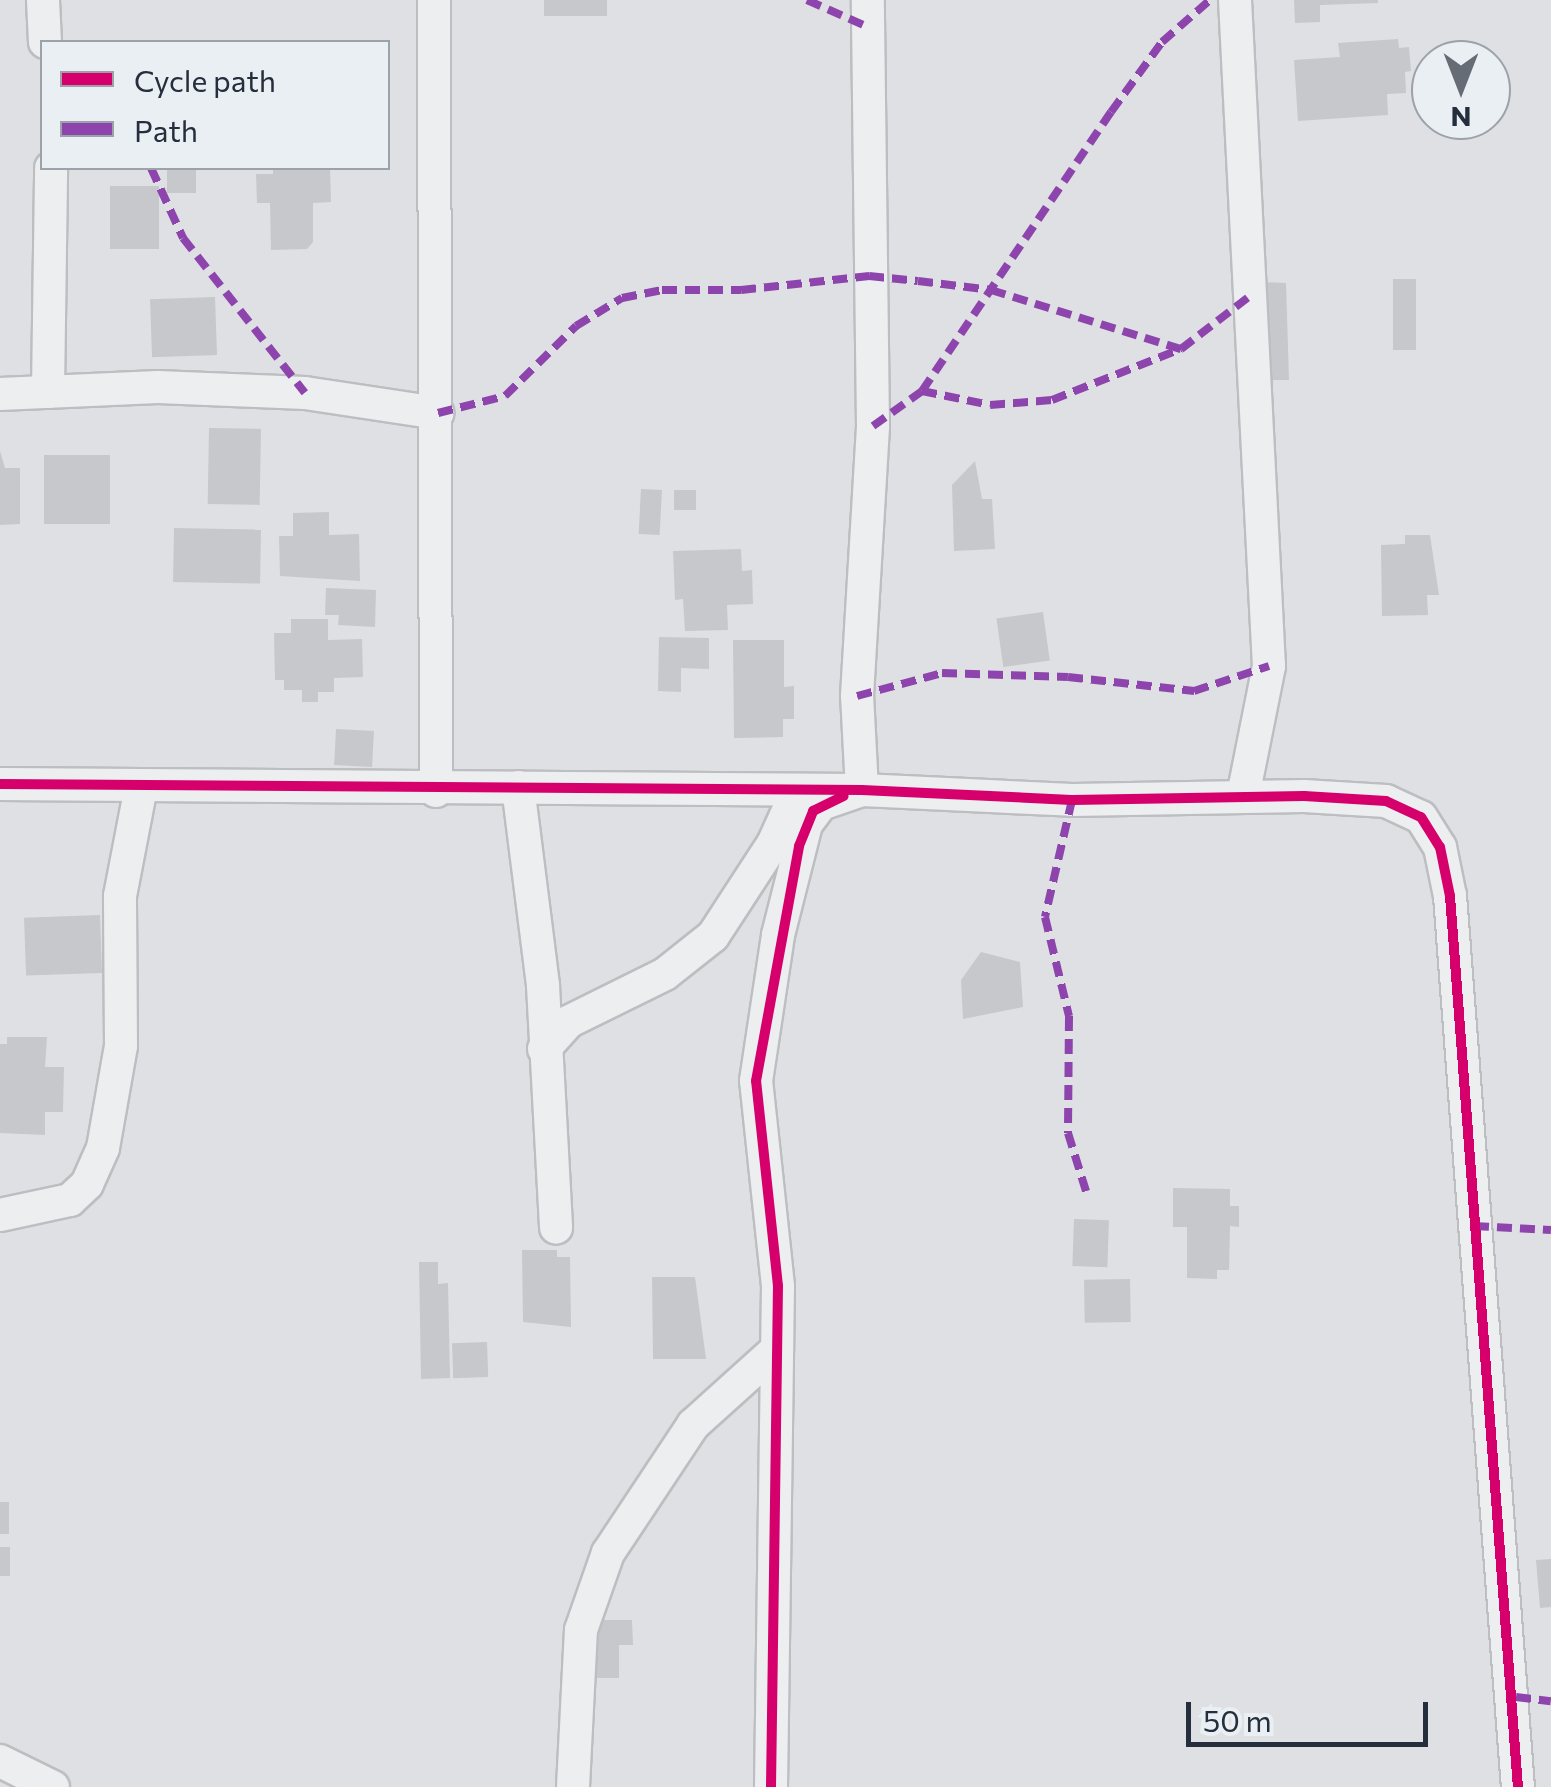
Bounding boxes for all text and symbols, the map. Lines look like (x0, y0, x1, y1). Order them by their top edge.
legend (40, 40, 390, 170)
north arrow (1411, 40, 1511, 140)
text: Cycle path (134, 61, 276, 98)
text: N (1451, 101, 1472, 135)
text: Path (134, 111, 198, 148)
scale bar (1191, 1682, 1434, 1744)
text: 50 m (1203, 1701, 1272, 1738)

